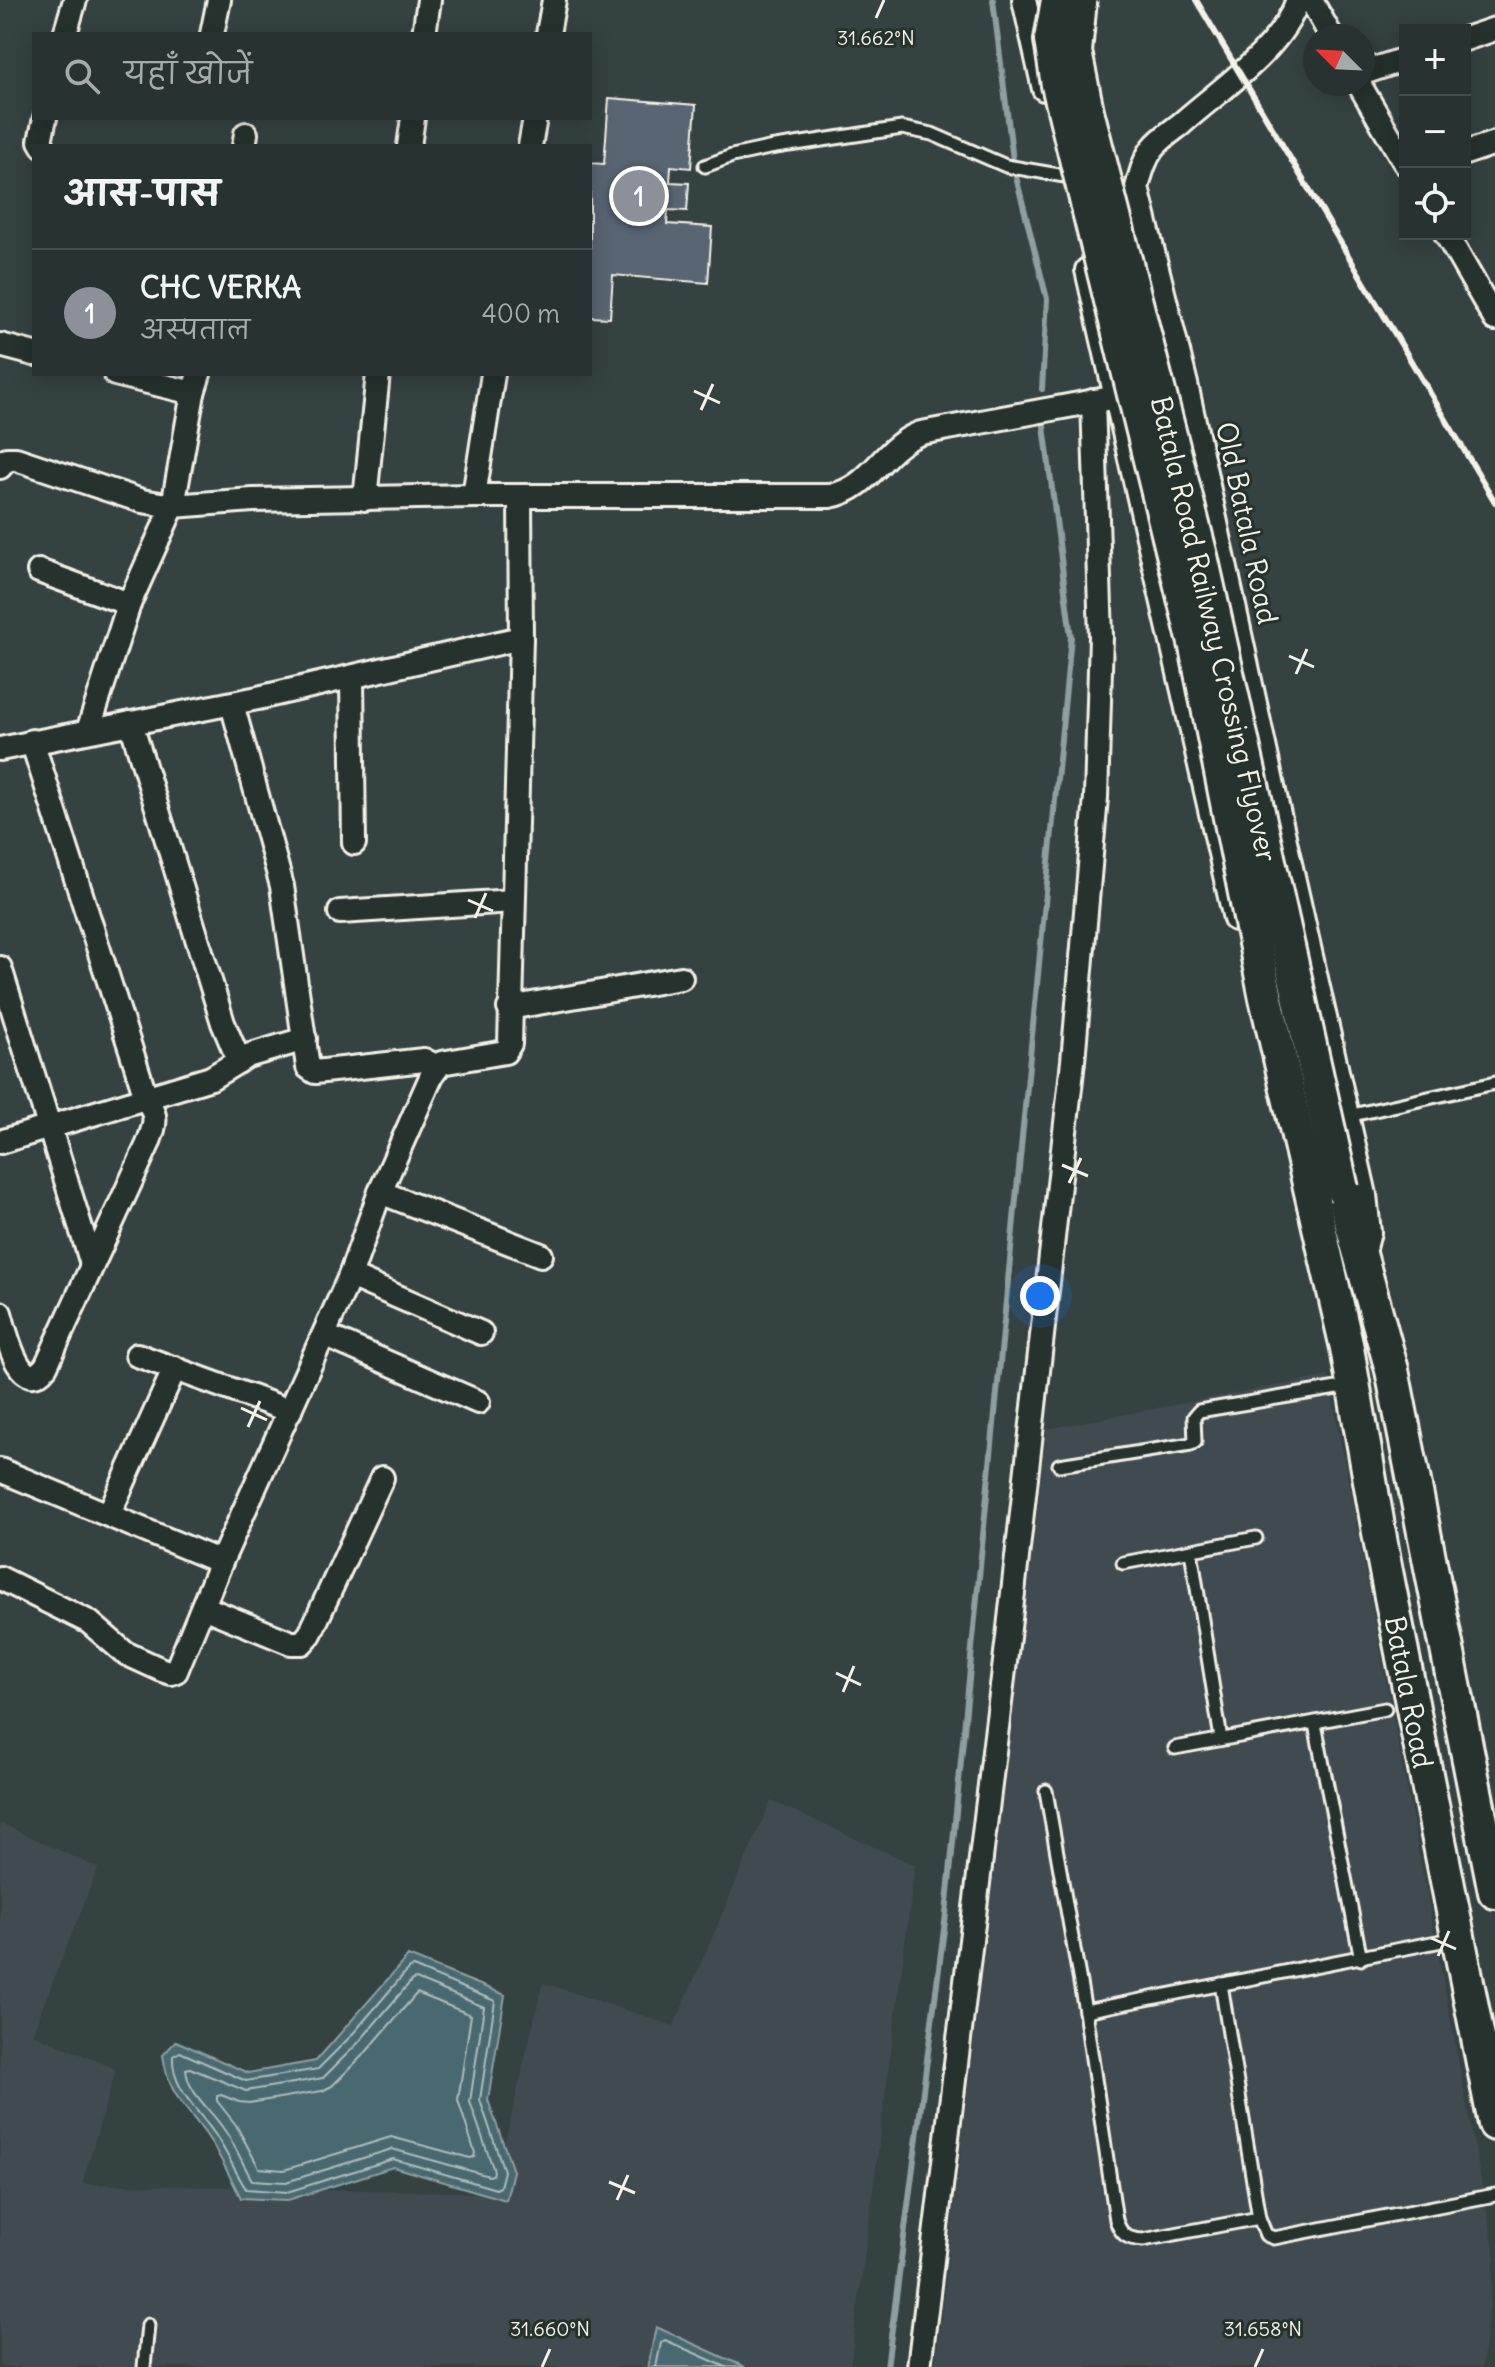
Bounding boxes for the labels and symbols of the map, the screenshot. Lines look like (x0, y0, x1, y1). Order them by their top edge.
north arrow (1303, 24, 1375, 96)
text: 31.662°N (837, 25, 915, 50)
pin: 1 (613, 166, 665, 226)
street label: Batala Road Railway Crossing Flyover (1143, 393, 1285, 865)
street label: Old Batala Road (1208, 419, 1286, 627)
your location (1020, 1276, 1060, 1316)
street label: Batala Road (1377, 1613, 1441, 1771)
text: 31.660°N (510, 2316, 590, 2341)
text: 31.658°N (1224, 2316, 1302, 2341)

